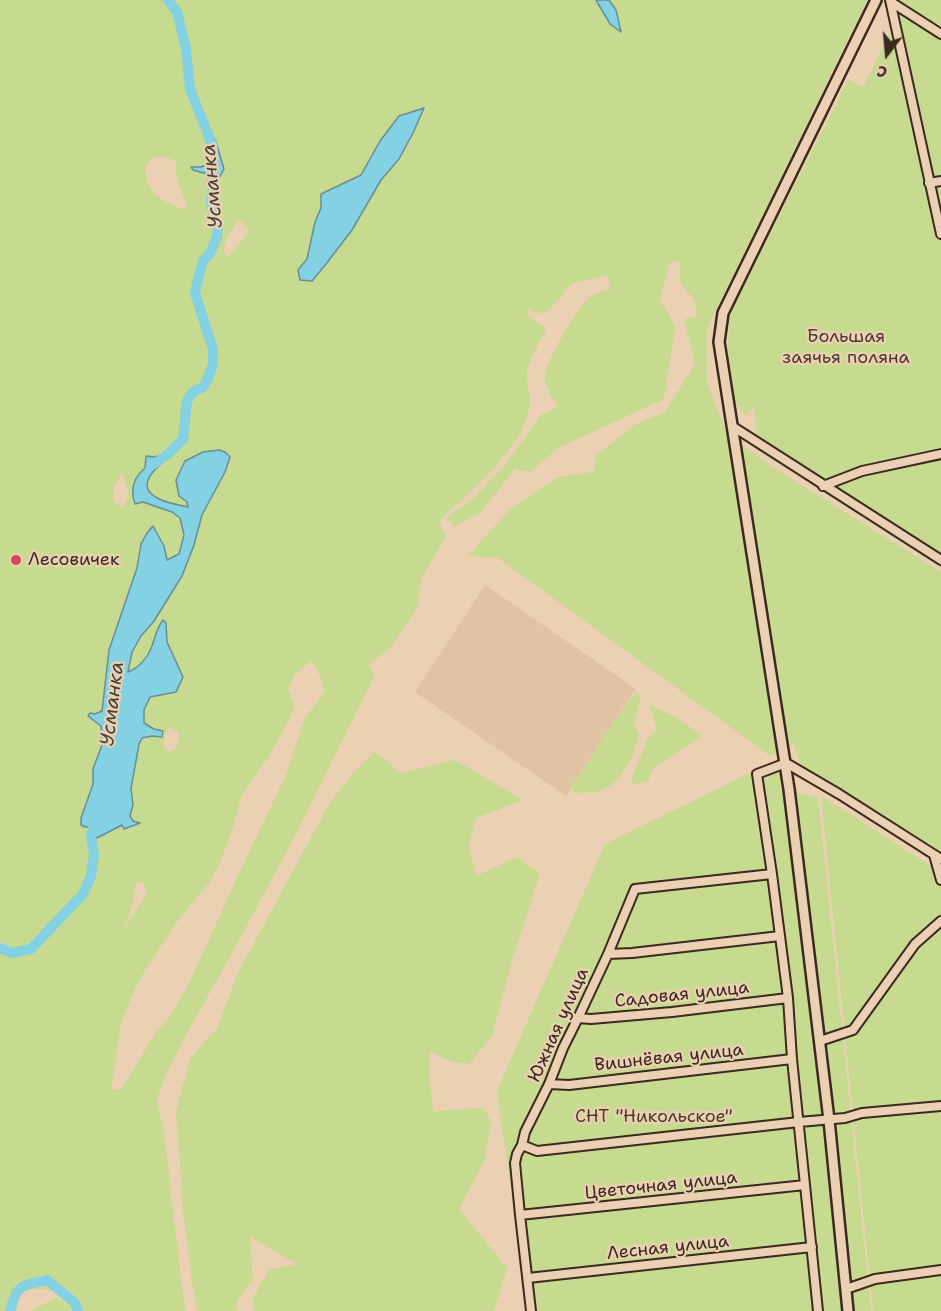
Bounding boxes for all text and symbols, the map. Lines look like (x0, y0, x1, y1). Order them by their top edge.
north arrow (857, 24, 917, 84)
text: С (874, 60, 890, 83)
water label: Усманка (197, 143, 229, 229)
park label: Большая заячья поляна (782, 326, 910, 368)
place label: Лесовичек (28, 549, 120, 571)
marker: Лесовичек (9, 553, 23, 567)
water label: Усманка (96, 660, 130, 748)
street label: Южная улица (524, 965, 594, 1085)
street label: Садовая улица (614, 977, 750, 1013)
street label: Вишнёвая улица (593, 1039, 745, 1077)
park label: СНТ "Никольское" (575, 1106, 733, 1128)
street label: Цветочная улица (584, 1167, 738, 1205)
street label: Лесная улица (606, 1231, 730, 1265)

